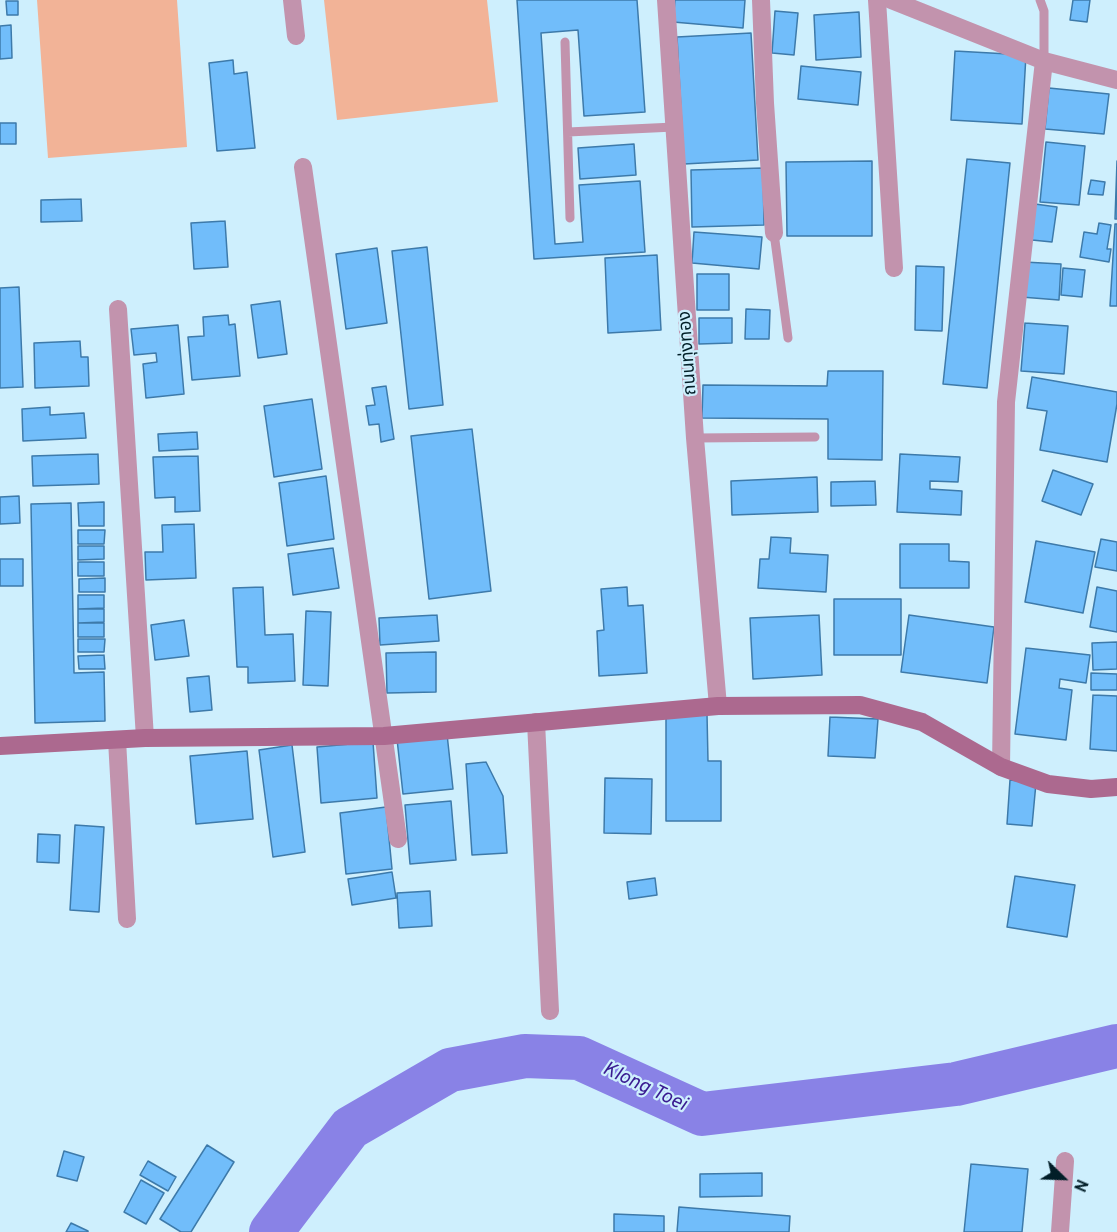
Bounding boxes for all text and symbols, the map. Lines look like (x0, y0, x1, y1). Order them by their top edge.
street label: ถนนทุ่งทอง (675, 310, 703, 396)
water label: Klong Toei (598, 1058, 690, 1118)
north arrow (1033, 1148, 1093, 1208)
text: N (1068, 1176, 1091, 1194)

